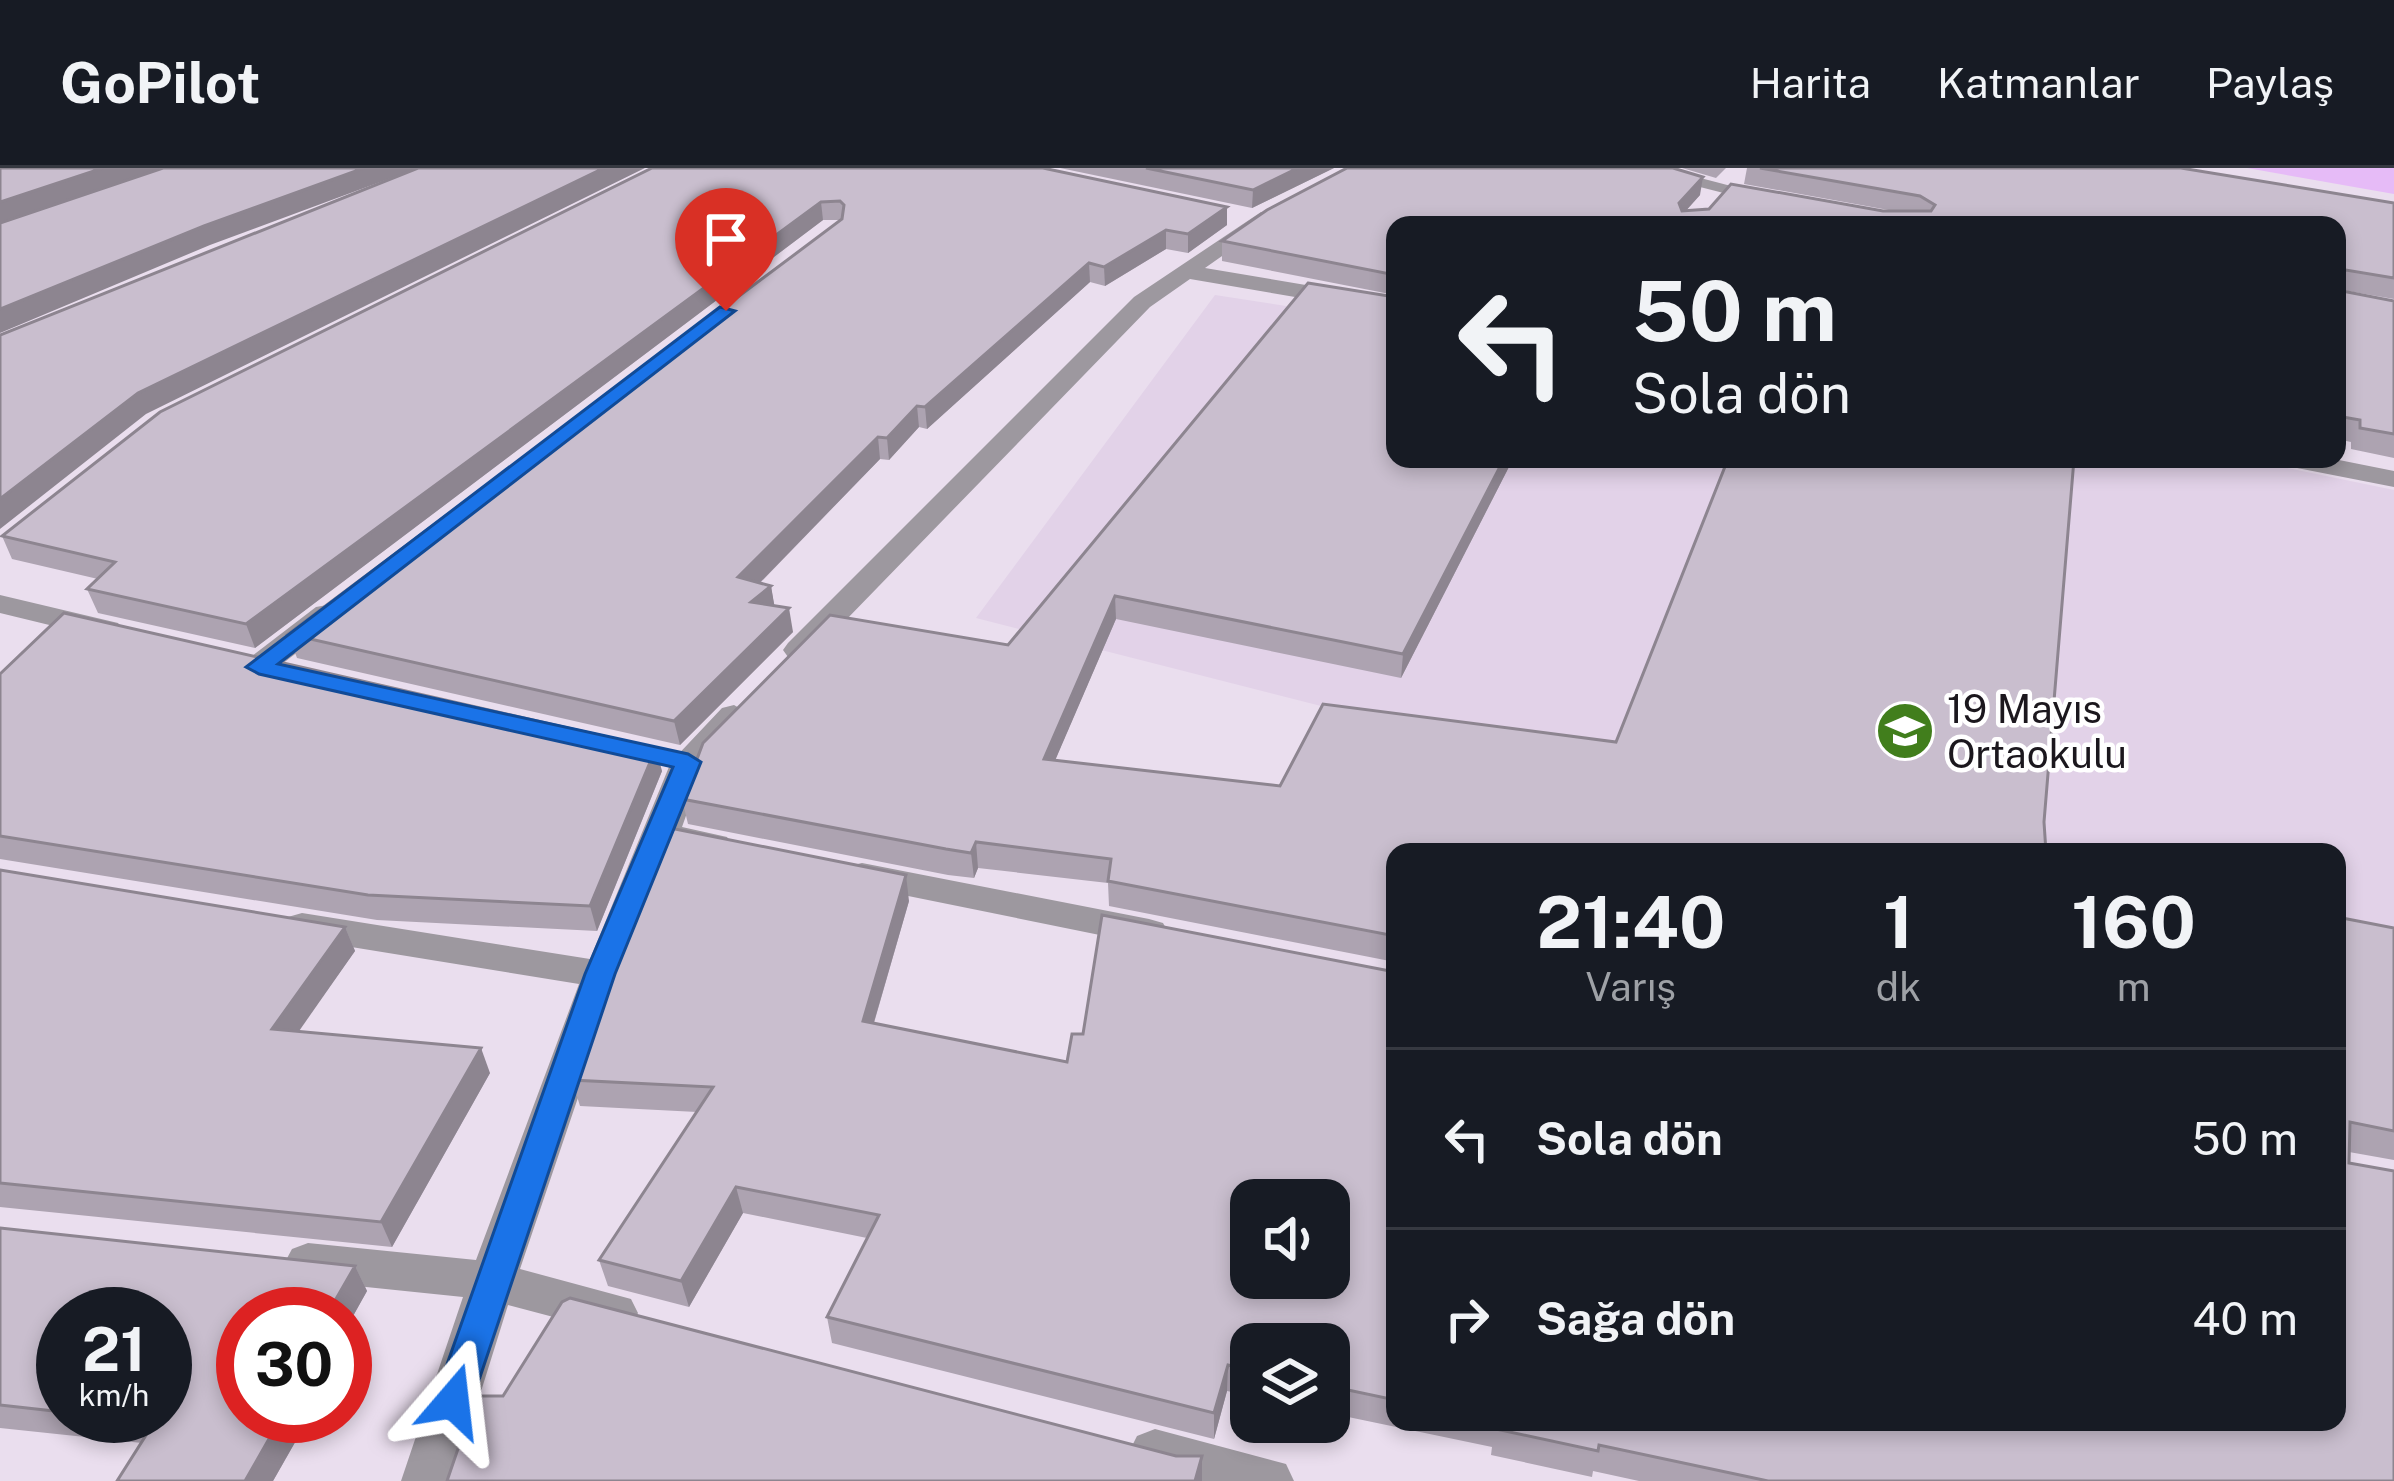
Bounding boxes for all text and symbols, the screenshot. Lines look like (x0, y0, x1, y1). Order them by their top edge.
text: GoPilot (60, 49, 260, 116)
text: Harita (1750, 58, 1871, 107)
text: Katmanlar (1937, 58, 2140, 107)
text: Paylaş (2206, 58, 2334, 107)
pin (675, 188, 777, 311)
icon: arrive (693, 206, 759, 272)
text: 50 m (1632, 261, 1837, 360)
icon: left (1434, 264, 1590, 420)
text: Sola dön (1632, 362, 1851, 425)
place label: 19 Mayıs Ortaokulu (1947, 686, 2127, 777)
school or university icon: 19 Mayıs Ortaokulu (1874, 700, 1936, 762)
text: 21:40 (1536, 880, 1726, 964)
text: 1 (1883, 880, 1914, 964)
text: 160 (2071, 880, 2196, 964)
text: Varış (1586, 964, 1676, 1010)
text: dk (1876, 964, 1921, 1010)
text: m (2117, 964, 2150, 1010)
icon: left (1434, 1106, 1500, 1172)
text: Sola dön (1536, 1112, 1723, 1165)
text: 50 m (2192, 1112, 2298, 1165)
map controls (1230, 1179, 1350, 1443)
button: sound (1230, 1179, 1350, 1299)
icon: right (1434, 1286, 1500, 1352)
speed limit sign: 30 (216, 1287, 372, 1443)
text: Sağa dön (1536, 1292, 1735, 1345)
text: 40 m (2192, 1292, 2298, 1345)
text: 21 (82, 1314, 146, 1385)
button: layers (1230, 1323, 1350, 1443)
position arrow (390, 1338, 516, 1464)
text: km/h (79, 1377, 149, 1413)

